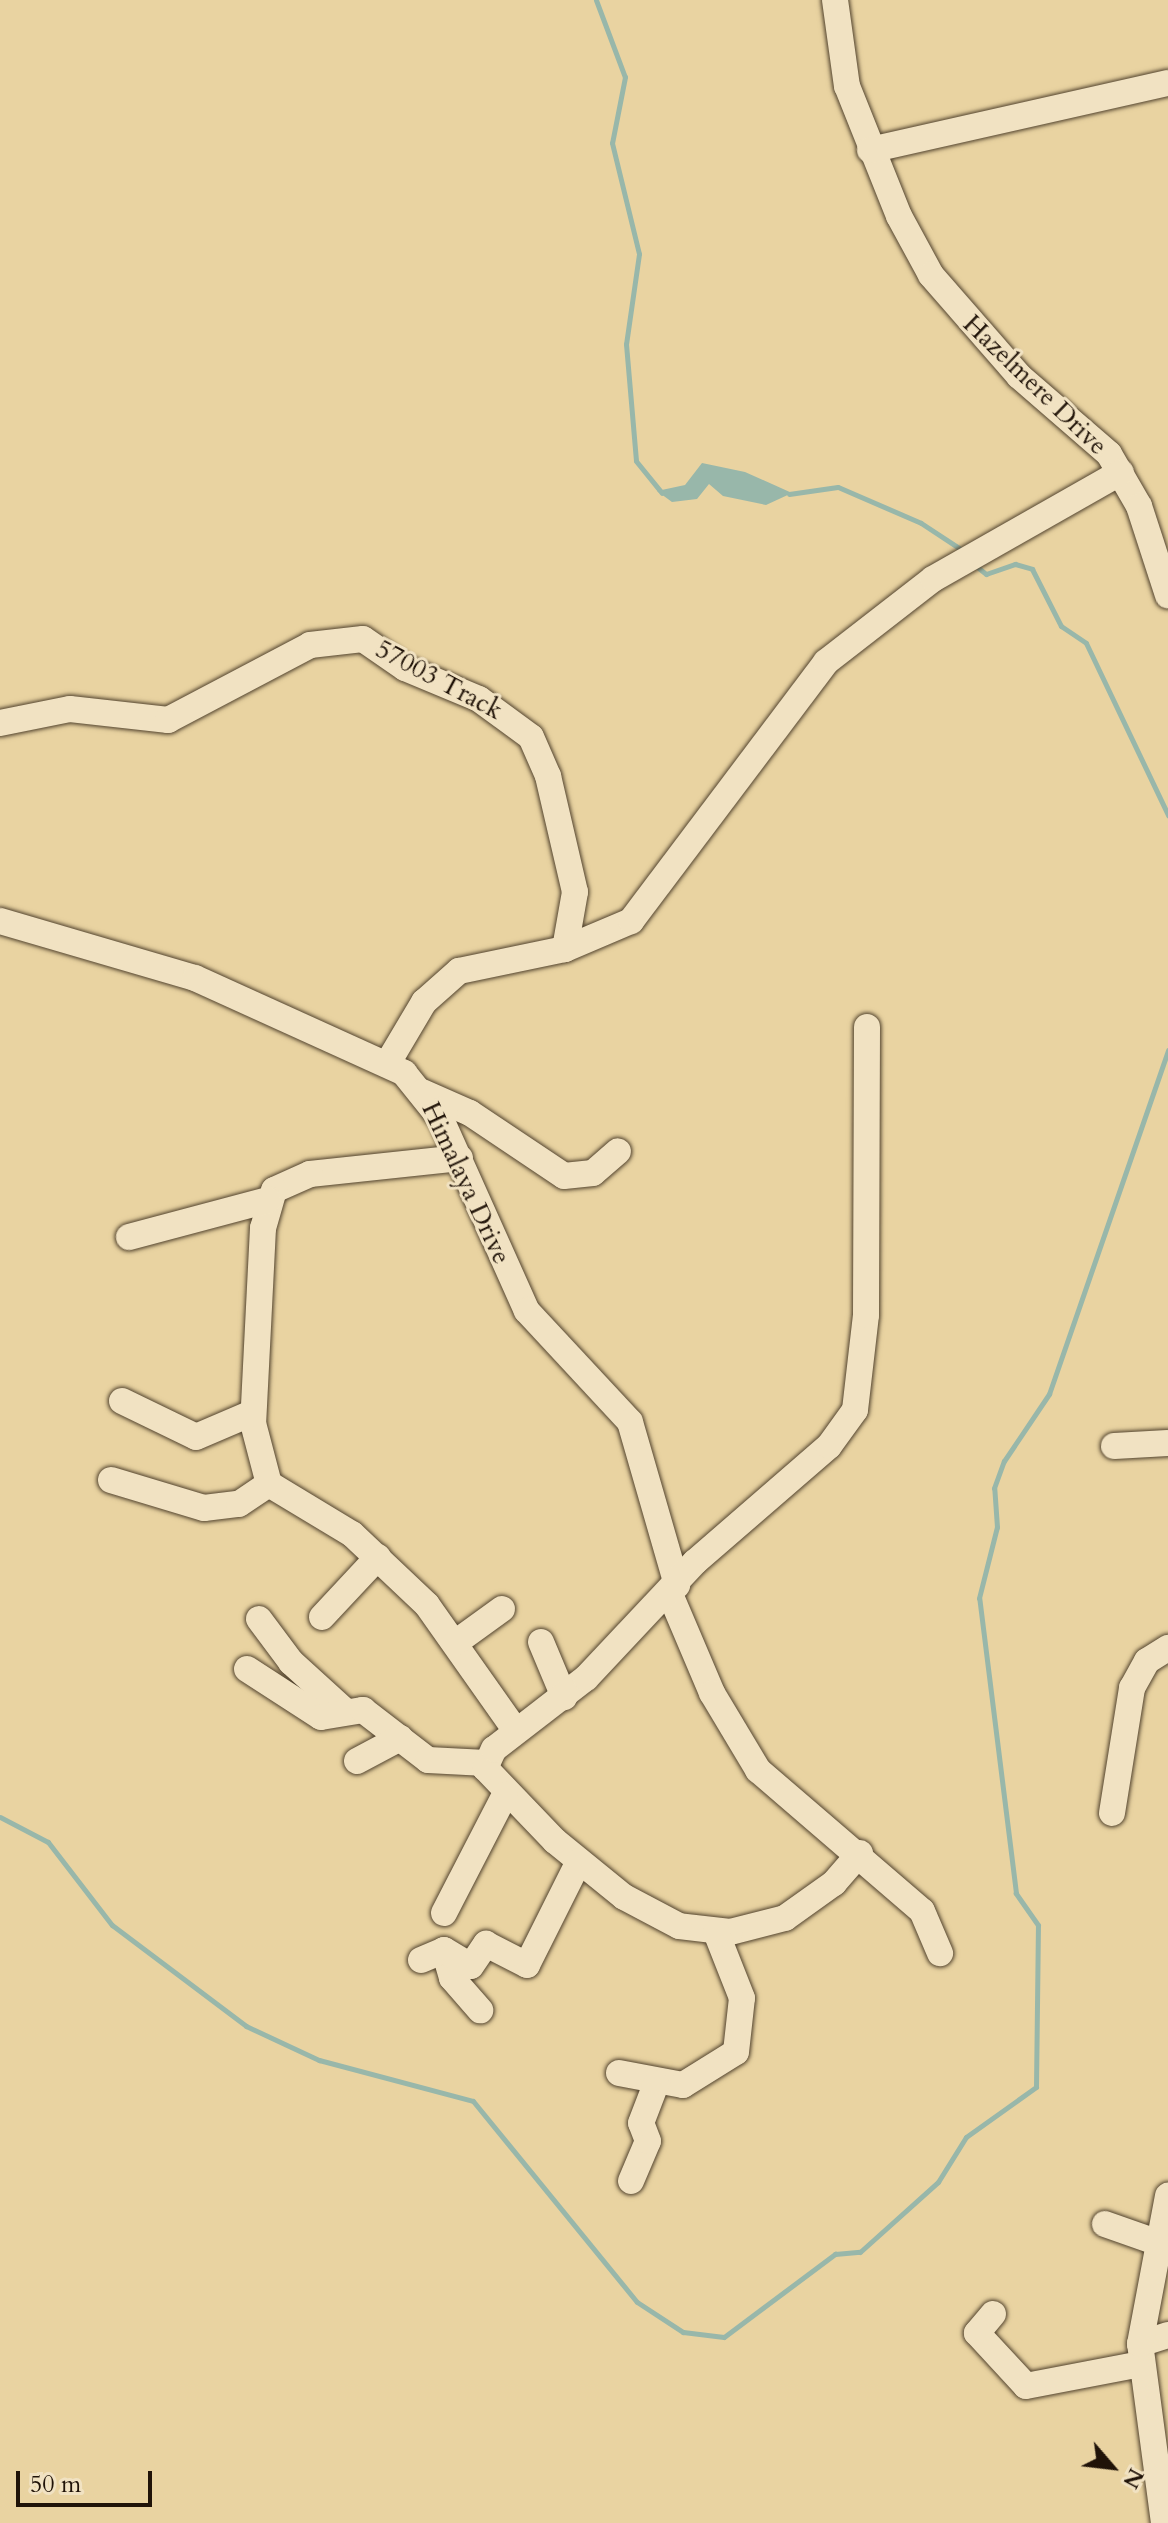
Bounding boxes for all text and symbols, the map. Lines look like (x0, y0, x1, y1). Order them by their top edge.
street label: Hazelmere Drive (957, 308, 1113, 462)
street label: 57003 Track (370, 634, 508, 726)
street label: Himalaya Drive (415, 1097, 517, 1269)
north arrow (1072, 2427, 1152, 2507)
scale bar (20, 2455, 156, 2505)
text: N (1115, 2463, 1151, 2494)
text: 50 m (30, 2468, 81, 2501)

